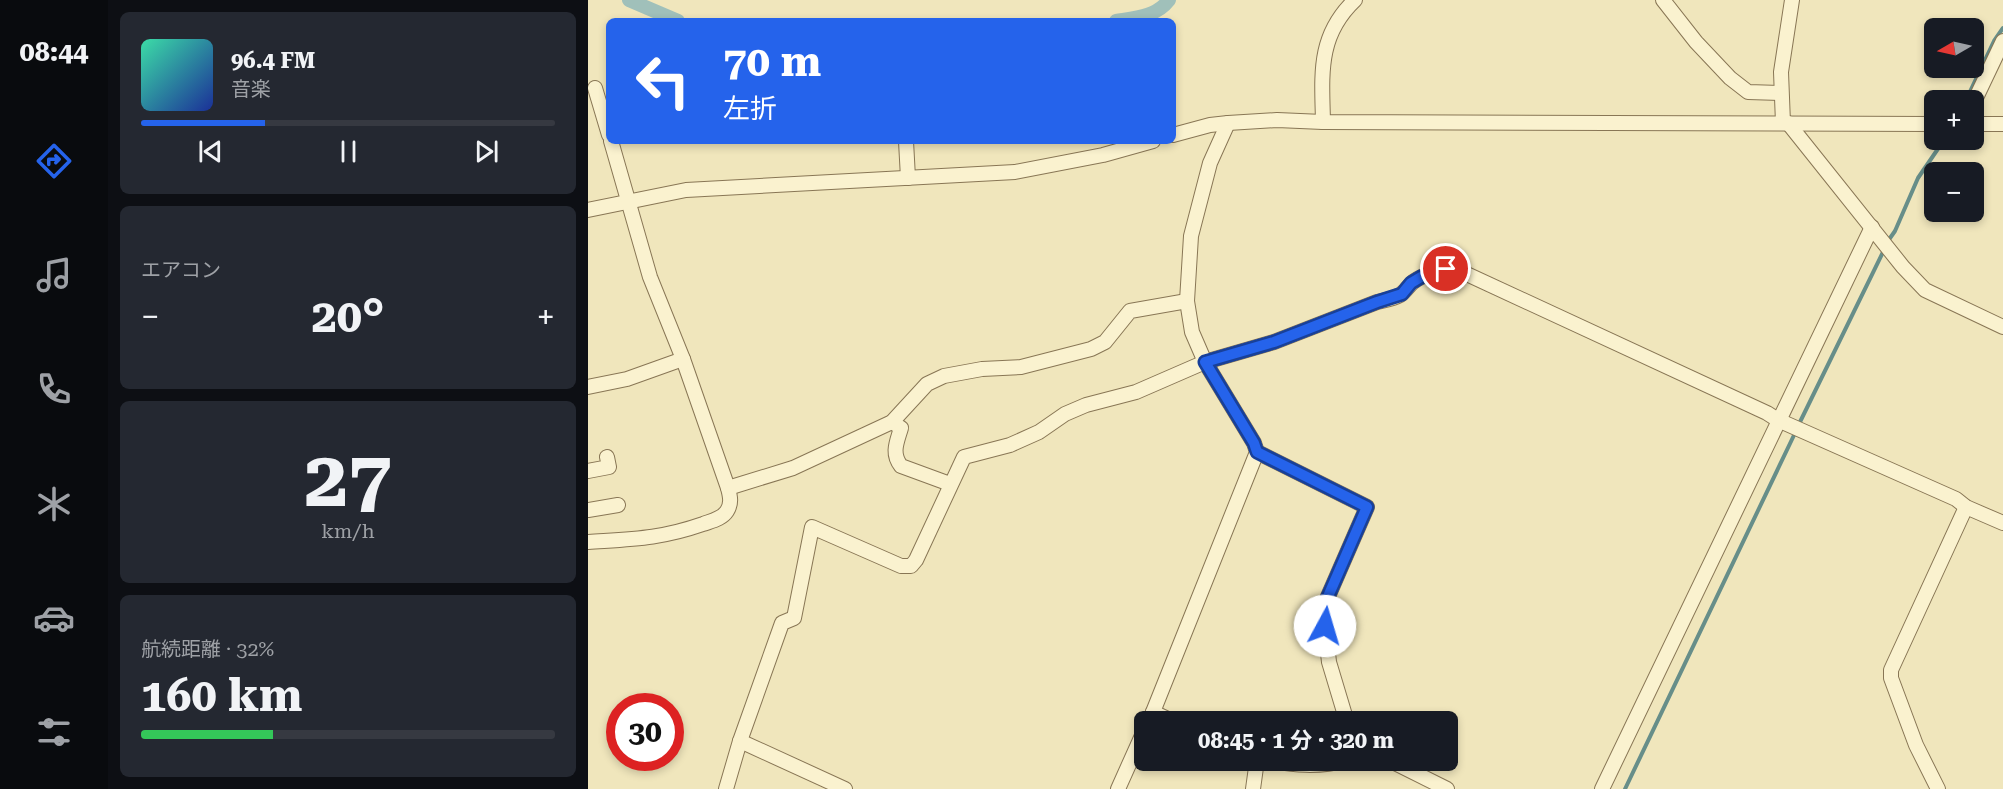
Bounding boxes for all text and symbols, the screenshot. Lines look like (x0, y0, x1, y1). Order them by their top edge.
north arrow (1924, 18, 1984, 78)
map controls (1924, 18, 1984, 222)
text: 08:44 (20, 36, 88, 68)
text: 70 m (723, 37, 821, 86)
icon: left (624, 42, 702, 120)
text: 96.4 FM (231, 48, 315, 73)
text: 音楽 (231, 77, 271, 101)
button: + (1924, 90, 1984, 150)
text: 左折 (723, 93, 777, 125)
icon: previous (194, 135, 227, 168)
icon: pause (332, 135, 365, 168)
icon: next (470, 135, 503, 168)
icon: directions (33, 140, 75, 182)
button: − (1924, 162, 1984, 222)
pin (1420, 243, 1471, 294)
icon: arrive (1429, 252, 1462, 285)
icon: music (33, 254, 75, 296)
text: エアコン (141, 258, 221, 282)
text: 20° (312, 290, 384, 343)
text: − (141, 297, 159, 336)
text: + (537, 297, 555, 336)
icon: phone (33, 368, 75, 410)
text: 27 (304, 434, 392, 525)
icon: climate (33, 483, 75, 525)
text: km/h (321, 519, 375, 543)
position arrow (1293, 594, 1357, 658)
icon: car (33, 597, 75, 639)
text: 航続距離 · 32% (141, 637, 274, 661)
text: 160 km (141, 669, 302, 722)
speed limit sign: 30 (606, 693, 684, 771)
icon: filters (33, 711, 75, 753)
text: 08:45 · 1 分 · 320 m (1198, 728, 1394, 753)

